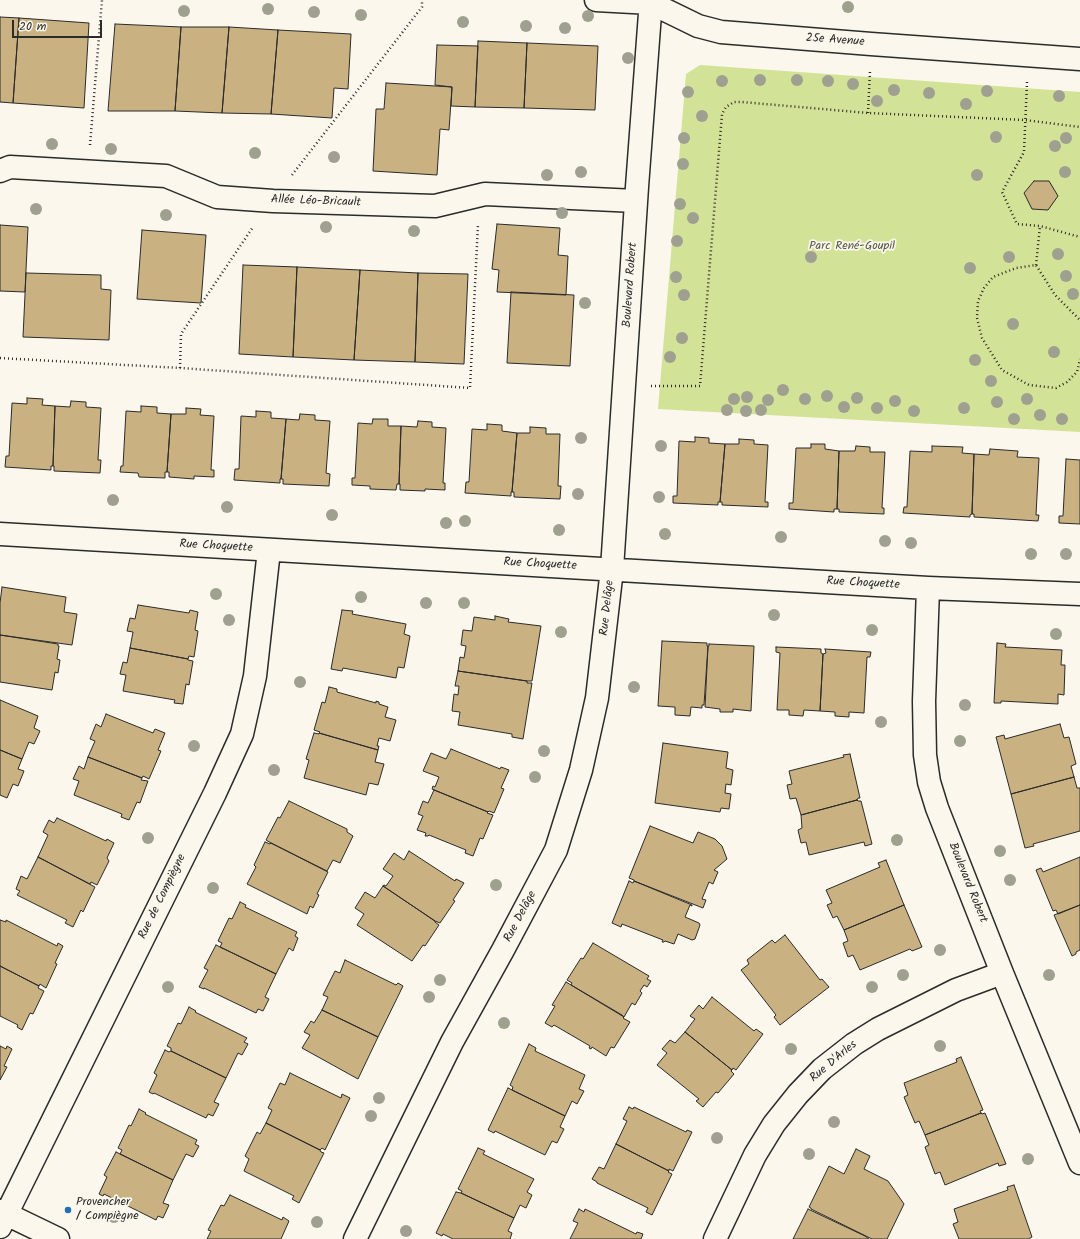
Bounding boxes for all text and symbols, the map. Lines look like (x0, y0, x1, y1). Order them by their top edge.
scale bar (14, 12, 104, 38)
text: 20 m (19, 17, 46, 36)
street label: 25e Avenue (805, 32, 865, 50)
street label: Allée Léo-Bricault (271, 193, 361, 211)
park label: Parc René-Goupil (809, 240, 895, 254)
street label: Boulevard Robert (621, 242, 641, 328)
street label: Rue Choquette (179, 538, 253, 556)
street label: Rue Choquette (503, 556, 577, 574)
street label: Rue Choquette (826, 575, 900, 593)
street label: Rue Delâge (598, 579, 618, 637)
street label: Boulevard Robert (944, 841, 990, 925)
street label: Rue de Compiègne (136, 852, 190, 942)
street label: Rue Delâge (502, 889, 540, 945)
street label: Rue D'Arles (807, 1038, 861, 1086)
place label: Provencher / Compiègne (76, 1196, 139, 1224)
marker: Provencher / Compiègne (63, 1205, 73, 1215)

